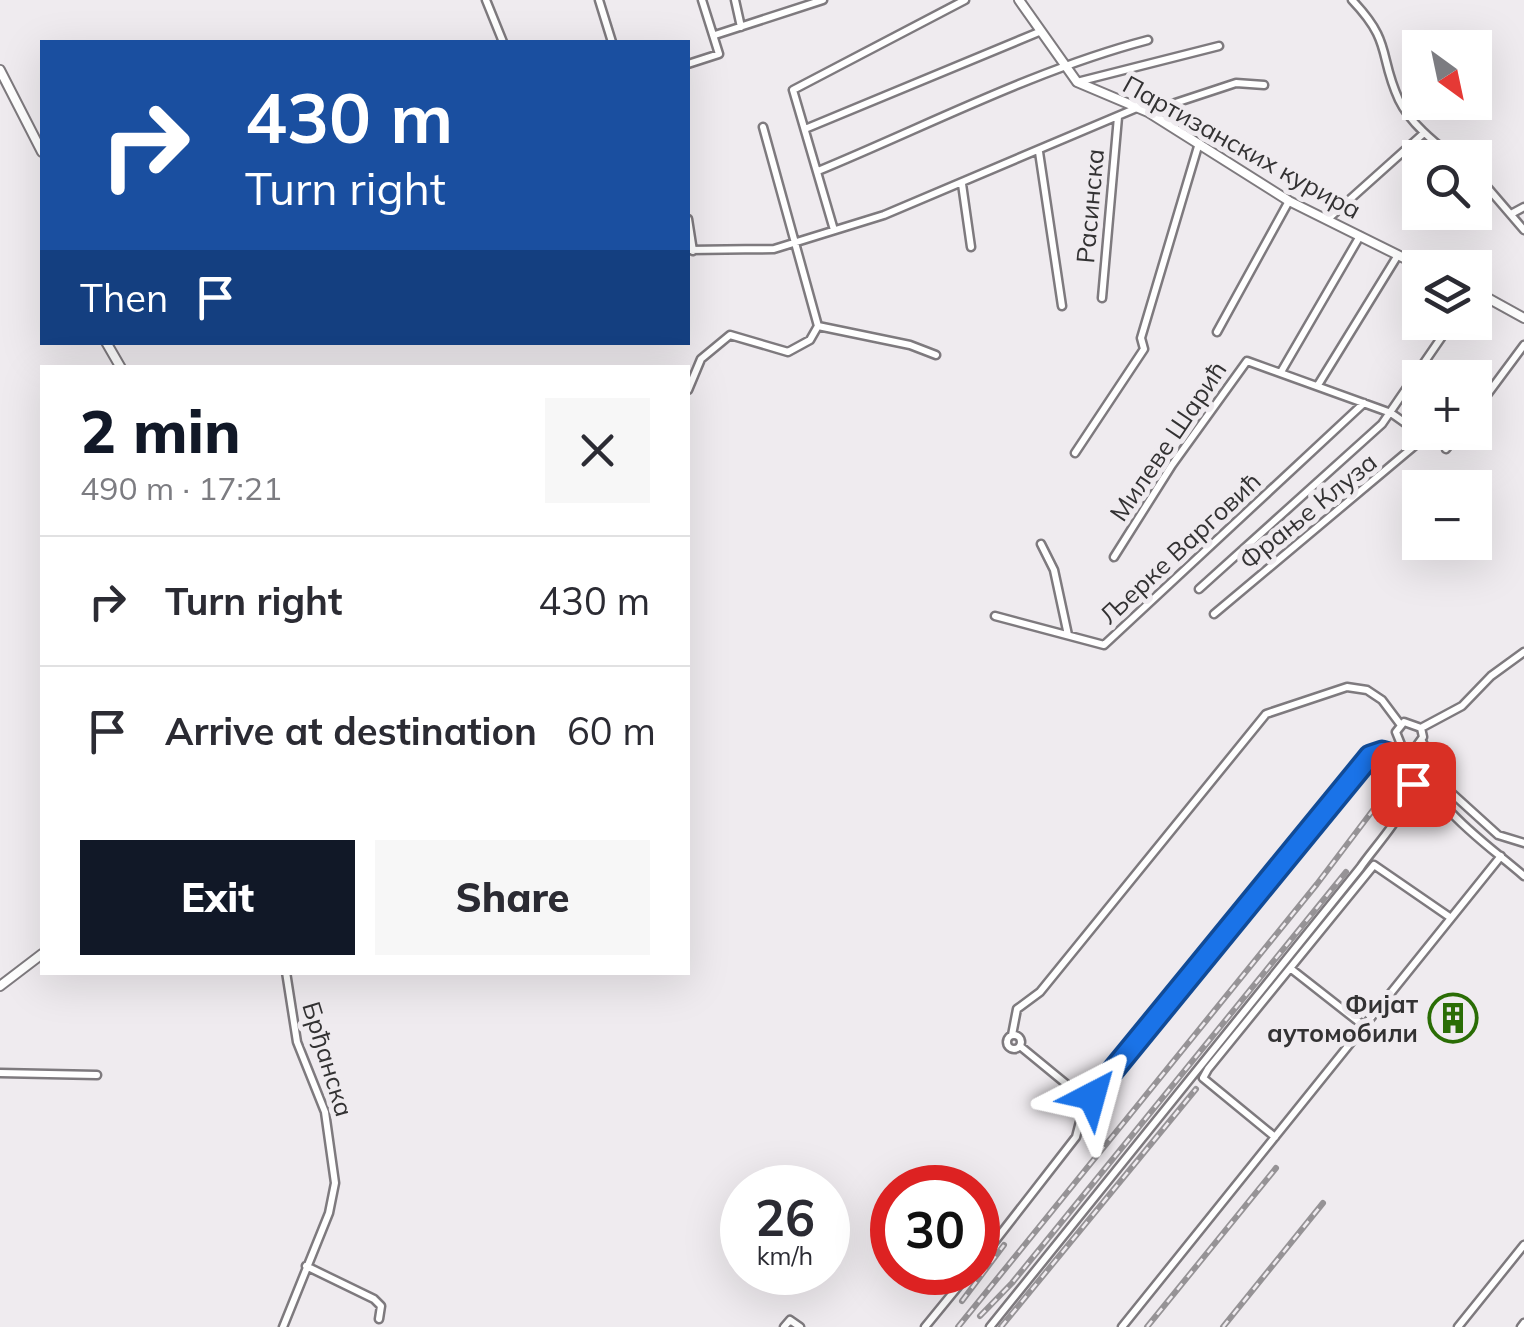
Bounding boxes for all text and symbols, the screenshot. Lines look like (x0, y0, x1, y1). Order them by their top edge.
north arrow (1402, 30, 1492, 120)
map controls (1402, 30, 1492, 560)
street label: Партизанских курира (1118, 68, 1367, 225)
text: 430 m (245, 73, 453, 161)
icon: right (80, 80, 210, 210)
button: search (1402, 140, 1492, 230)
street label: Расинска (1069, 147, 1110, 265)
text: Turn right (245, 160, 446, 216)
button: layers (1402, 250, 1492, 340)
icon: arrive (188, 270, 243, 325)
text: Then (80, 274, 168, 322)
street label: Милеве Шарић (1103, 355, 1233, 527)
button: + (1402, 360, 1492, 450)
text: 2 min (80, 393, 241, 468)
button: close (545, 398, 650, 503)
street label: Фрање Клуза (1233, 446, 1383, 575)
street label: Љерке Варговић (1093, 465, 1267, 630)
text: 490 m · 17:21 (80, 468, 282, 508)
button: − (1402, 470, 1492, 560)
icon: right (80, 574, 135, 629)
text: Turn right (165, 577, 342, 625)
text: 430 m (538, 577, 650, 625)
icon: arrive (80, 704, 135, 759)
text: Arrive at destination (165, 707, 537, 755)
text: 60 m (567, 707, 656, 755)
pin (1371, 742, 1456, 827)
icon: arrive (1386, 757, 1441, 812)
button: Exit (80, 840, 355, 955)
button: Share (375, 840, 650, 955)
place label: Фијат аутомобили (1267, 988, 1418, 1048)
building icon: Фијат аутомобили (1427, 992, 1479, 1044)
street label: Брђанска (296, 998, 361, 1120)
position arrow (1040, 1044, 1144, 1148)
speed limit sign: 30 (870, 1165, 1000, 1295)
text: 26 (755, 1186, 815, 1249)
text: km/h (757, 1240, 813, 1271)

